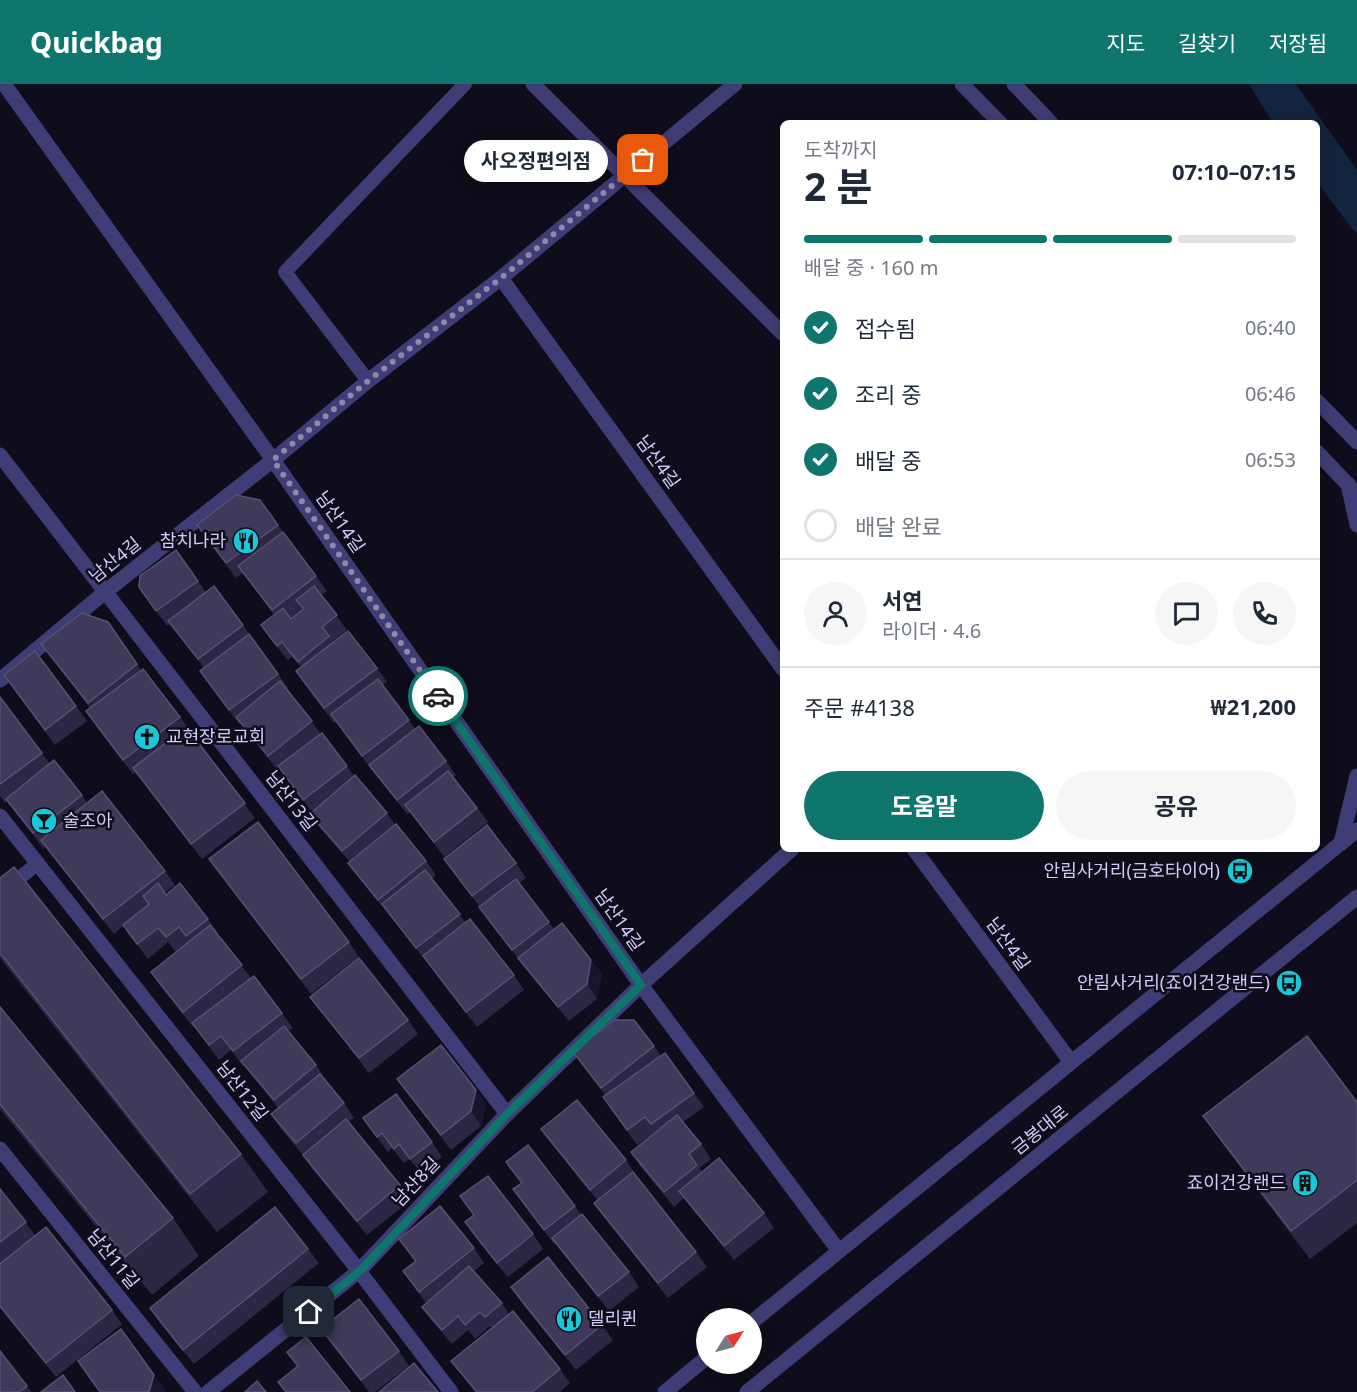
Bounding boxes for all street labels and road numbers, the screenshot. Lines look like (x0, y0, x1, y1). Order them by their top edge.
street label: 남산4길 (631, 430, 686, 493)
street label: 남산14길 (311, 486, 371, 557)
street label: 남산4길 (84, 531, 145, 587)
street label: 남산13길 (261, 765, 323, 835)
street label: 남산14길 (590, 884, 650, 955)
street label: 남산4길 (981, 912, 1036, 975)
street label: 남산12길 (212, 1055, 274, 1125)
street label: 금봉대로 (1006, 1099, 1073, 1159)
street label: 남산8길 (386, 1151, 444, 1211)
street label: 남산11길 (82, 1224, 145, 1293)

